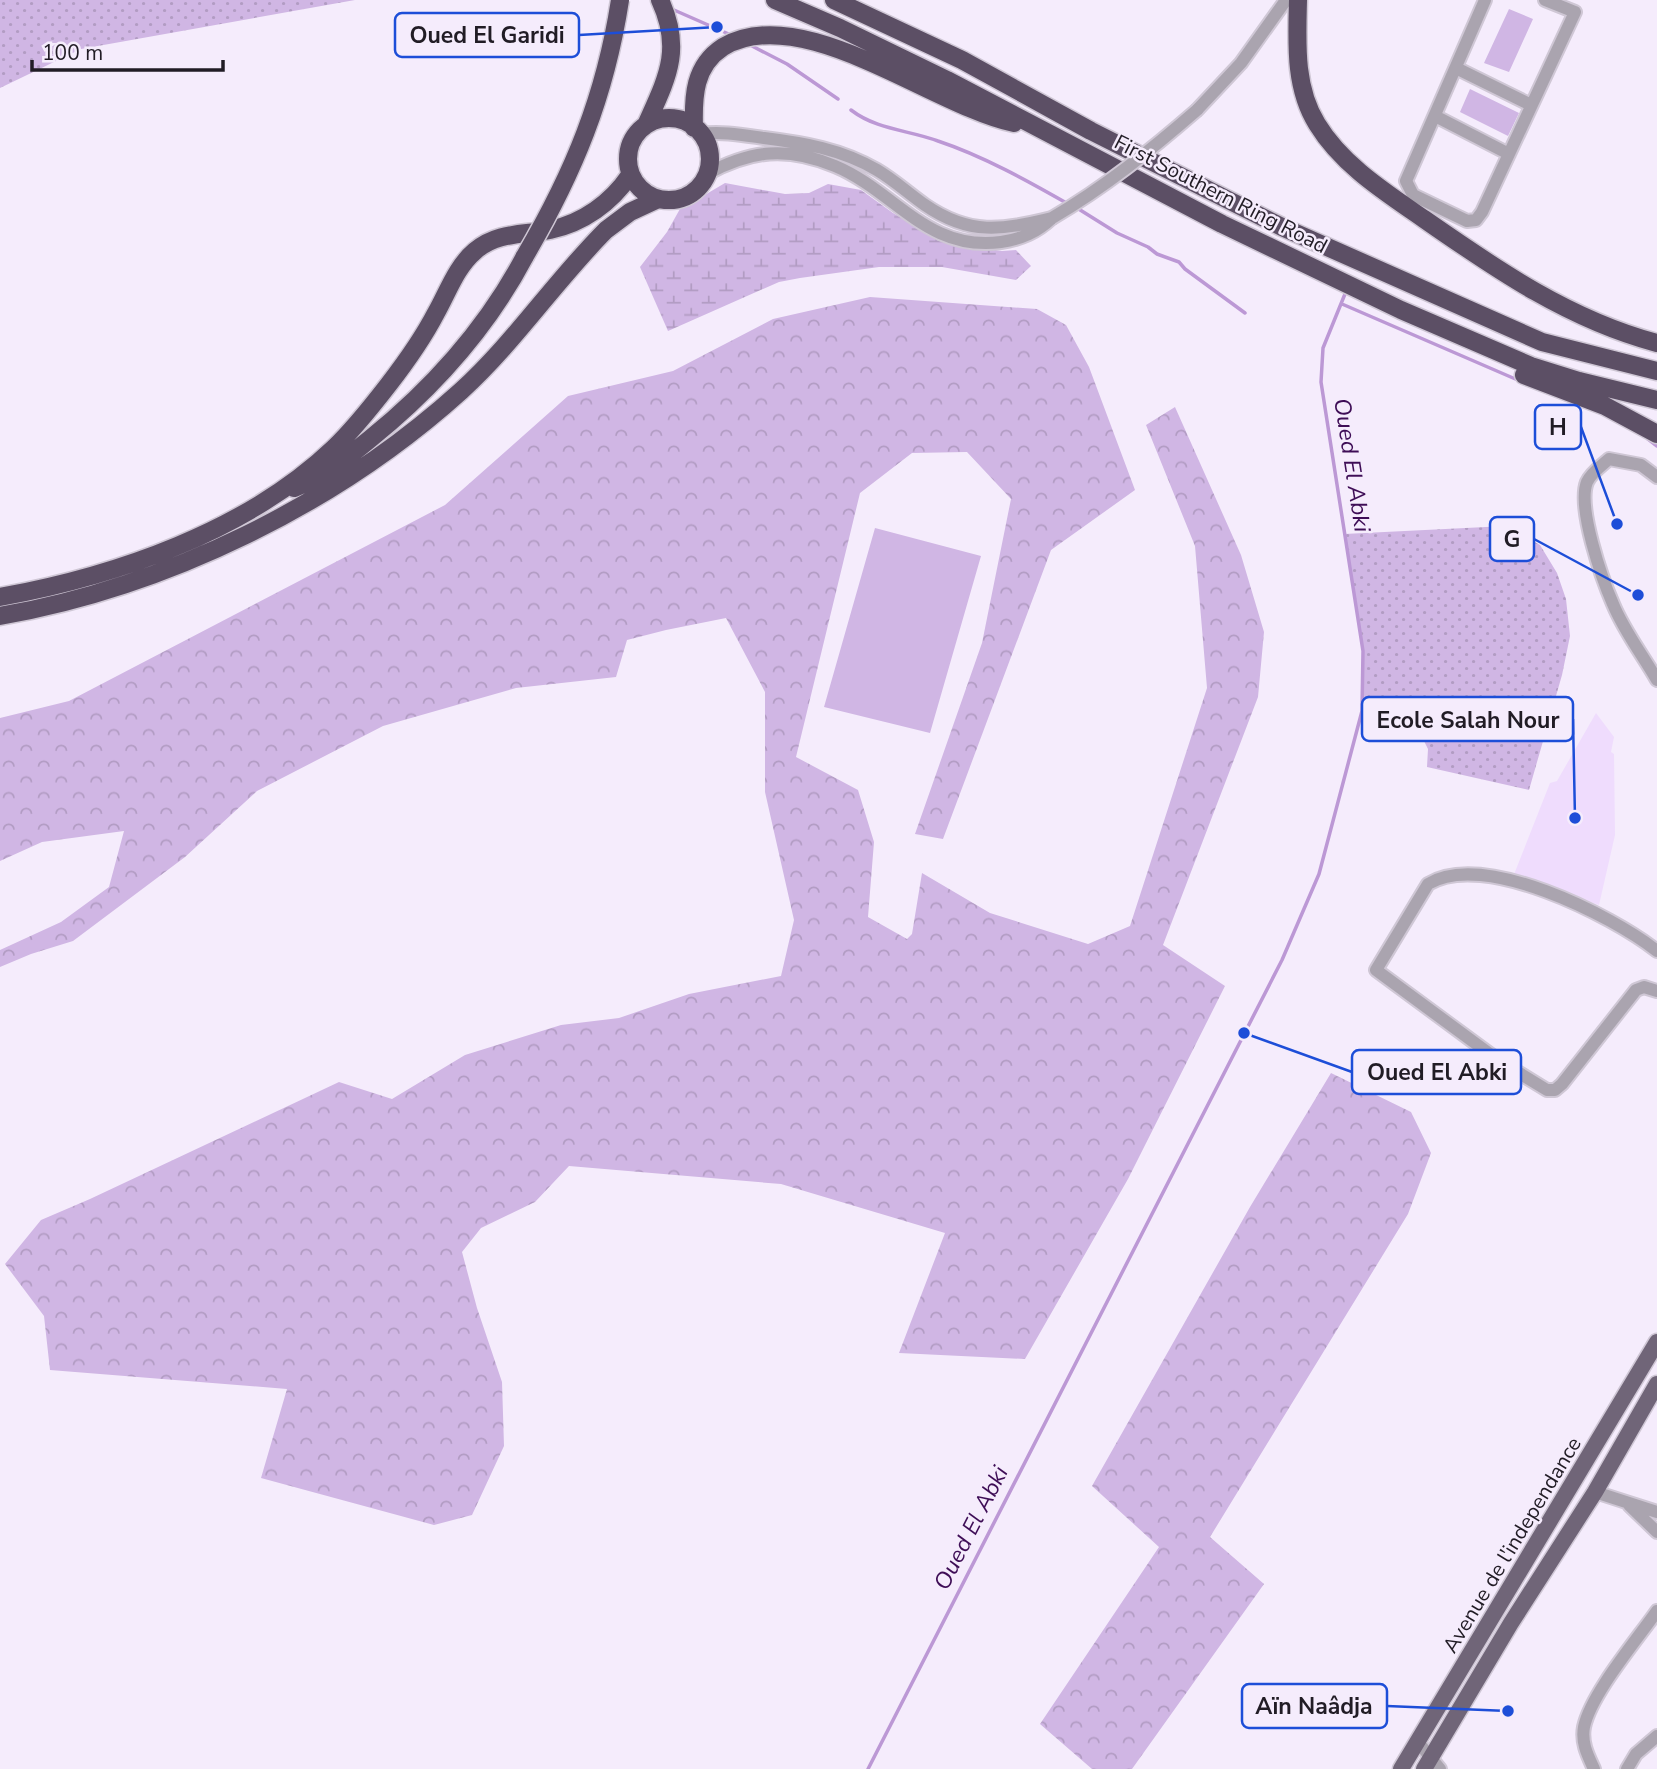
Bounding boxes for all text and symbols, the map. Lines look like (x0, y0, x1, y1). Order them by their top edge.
callout: Oued El Garidi (395, 13, 579, 57)
text: Oued El Garidi (409, 20, 565, 51)
scale bar (32, 28, 222, 72)
text: 100 m (42, 39, 103, 67)
street label: First Southern Ring Road (1110, 128, 1332, 260)
water label: Oued El Abki (1326, 396, 1378, 535)
callout: H (1535, 405, 1581, 449)
text: H (1549, 412, 1567, 443)
callout: G (1490, 517, 1534, 561)
text: G (1504, 524, 1520, 555)
callout: Ecole Salah Nour (1362, 697, 1573, 741)
text: Ecole Salah Nour (1377, 705, 1559, 736)
callout: Oued El Abki (1352, 1050, 1521, 1094)
text: Oued El Abki (1367, 1057, 1507, 1088)
street label: Avenue de l'independance (1436, 1432, 1588, 1658)
water label: Oued El Abki (926, 1460, 1016, 1595)
callout: Aïn Naâdja (1242, 1684, 1387, 1728)
text: Aïn Naâdja (1255, 1691, 1373, 1722)

